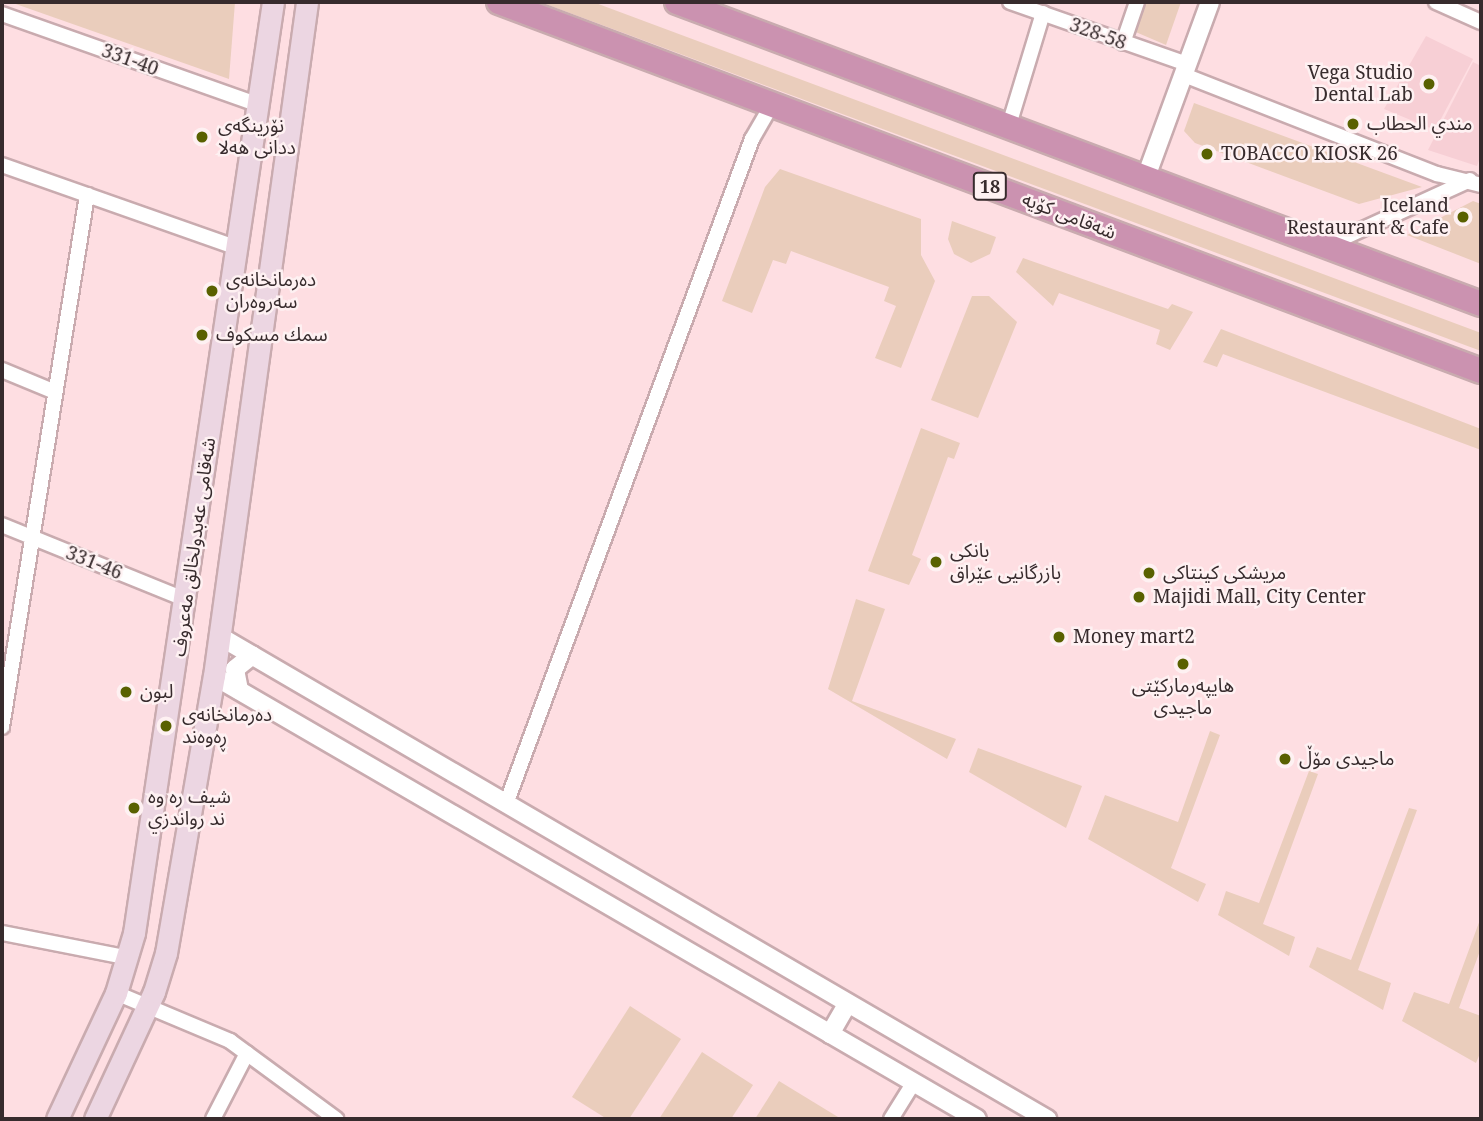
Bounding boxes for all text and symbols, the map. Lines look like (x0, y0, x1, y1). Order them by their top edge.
street label: 328-58 (1066, 13, 1130, 55)
street label: 331-40 (98, 39, 162, 81)
place label: Vega Studio Dental Lab (1307, 62, 1413, 106)
marker: Vega Studio Dental Lab (1419, 74, 1439, 94)
place label: مندي الحطاب (1367, 113, 1472, 135)
place label: نۆرینگەی ددانی هەلا (218, 115, 296, 159)
marker: مندي الحطاب (1345, 116, 1361, 132)
marker: نۆرینگەی ددانی هەلا (192, 127, 212, 147)
place label: TOBACCO KIOSK 26 (1221, 143, 1398, 165)
marker: TOBACCO KIOSK 26 (1199, 146, 1215, 162)
road number: 18 (972, 172, 1007, 201)
street label: شەقامی کۆیە (1019, 188, 1119, 244)
place label: Iceland Restaurant & Cafe (1287, 195, 1449, 239)
marker: Iceland Restaurant & Cafe (1455, 209, 1471, 225)
place label: دەرمانخانەی سەروەران (226, 269, 316, 313)
marker: دەرمانخانەی سەروەران (204, 283, 220, 299)
place label: سمك مسكوف (216, 324, 328, 346)
marker: سمك مسكوف (194, 327, 210, 343)
street label: شەقامی عەبدولخالق مەعروف (167, 436, 221, 658)
place label: بانکی بازرگانیی عێراق (950, 540, 1061, 584)
street label: 331-46 (62, 541, 126, 585)
marker: بانکی بازرگانیی عێراق (928, 554, 944, 570)
place label: مریشکی کینتاکی (1163, 562, 1286, 584)
marker: مریشکی کینتاکی (1141, 565, 1157, 581)
place label: Majidi Mall, City Center (1153, 586, 1366, 608)
marker: Majidi Mall, City Center (1131, 589, 1147, 605)
place label: Money mart2 (1073, 626, 1195, 648)
marker: Money mart2 (1051, 629, 1067, 645)
marker: هایپەرمارکێتی ماجیدی (1175, 656, 1191, 672)
place label: هایپەرمارکێتی ماجیدی (1132, 675, 1234, 719)
place label: لبون (140, 681, 173, 703)
marker: لبون (118, 684, 134, 700)
place label: دەرمانخانەی ڕەوەند (182, 704, 272, 748)
marker: دەرمانخانەی ڕەوەند (156, 716, 176, 736)
place label: ماجیدی مۆڵ (1299, 748, 1394, 770)
marker: ماجیدی مۆڵ (1277, 751, 1293, 767)
place label: شيف ره وه ند رواندزي (148, 786, 231, 830)
marker: شيف ره وه ند رواندزي (126, 800, 142, 816)

